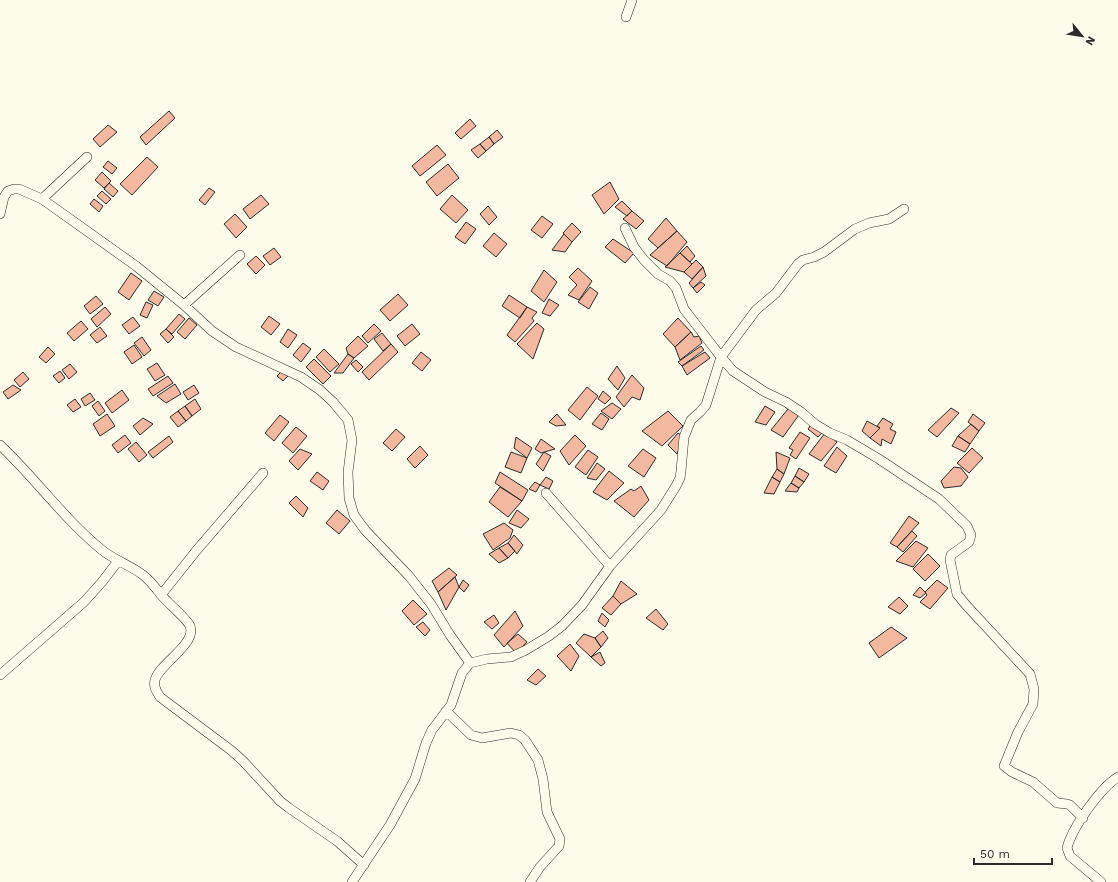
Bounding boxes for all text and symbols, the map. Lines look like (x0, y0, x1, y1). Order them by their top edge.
north arrow (1062, 16, 1102, 56)
text: N (1083, 34, 1098, 48)
scale bar (974, 840, 1052, 866)
text: 50 m (980, 847, 1010, 861)

